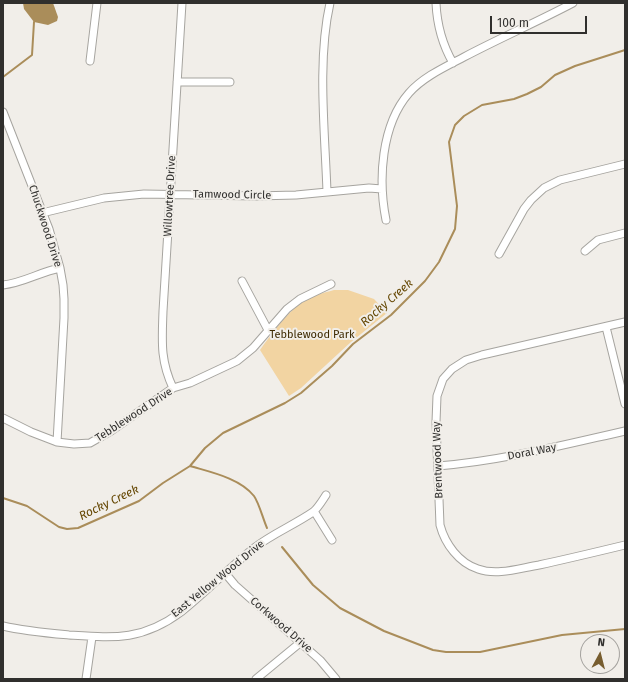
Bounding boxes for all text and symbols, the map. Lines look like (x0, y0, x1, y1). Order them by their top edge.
scale bar (492, 8, 589, 34)
text: 100 m (497, 16, 529, 30)
street label: Willowtree Drive (161, 155, 179, 237)
street label: Chuckwood Drive (25, 183, 65, 269)
street label: Tamwood Circle (193, 188, 271, 202)
water label: Rocky Creek (358, 276, 416, 330)
park label: Tebblewood Park (269, 328, 355, 342)
street label: Tebblewood Drive (93, 385, 175, 445)
street label: Brentwood Way (430, 421, 446, 499)
street label: Doral Way (507, 441, 557, 463)
water label: Rocky Creek (77, 482, 141, 524)
street label: East Yellow Wood Drive (169, 537, 267, 621)
street label: Corkwood Drive (247, 594, 315, 656)
north arrow (580, 634, 620, 674)
text: N (597, 636, 606, 649)

